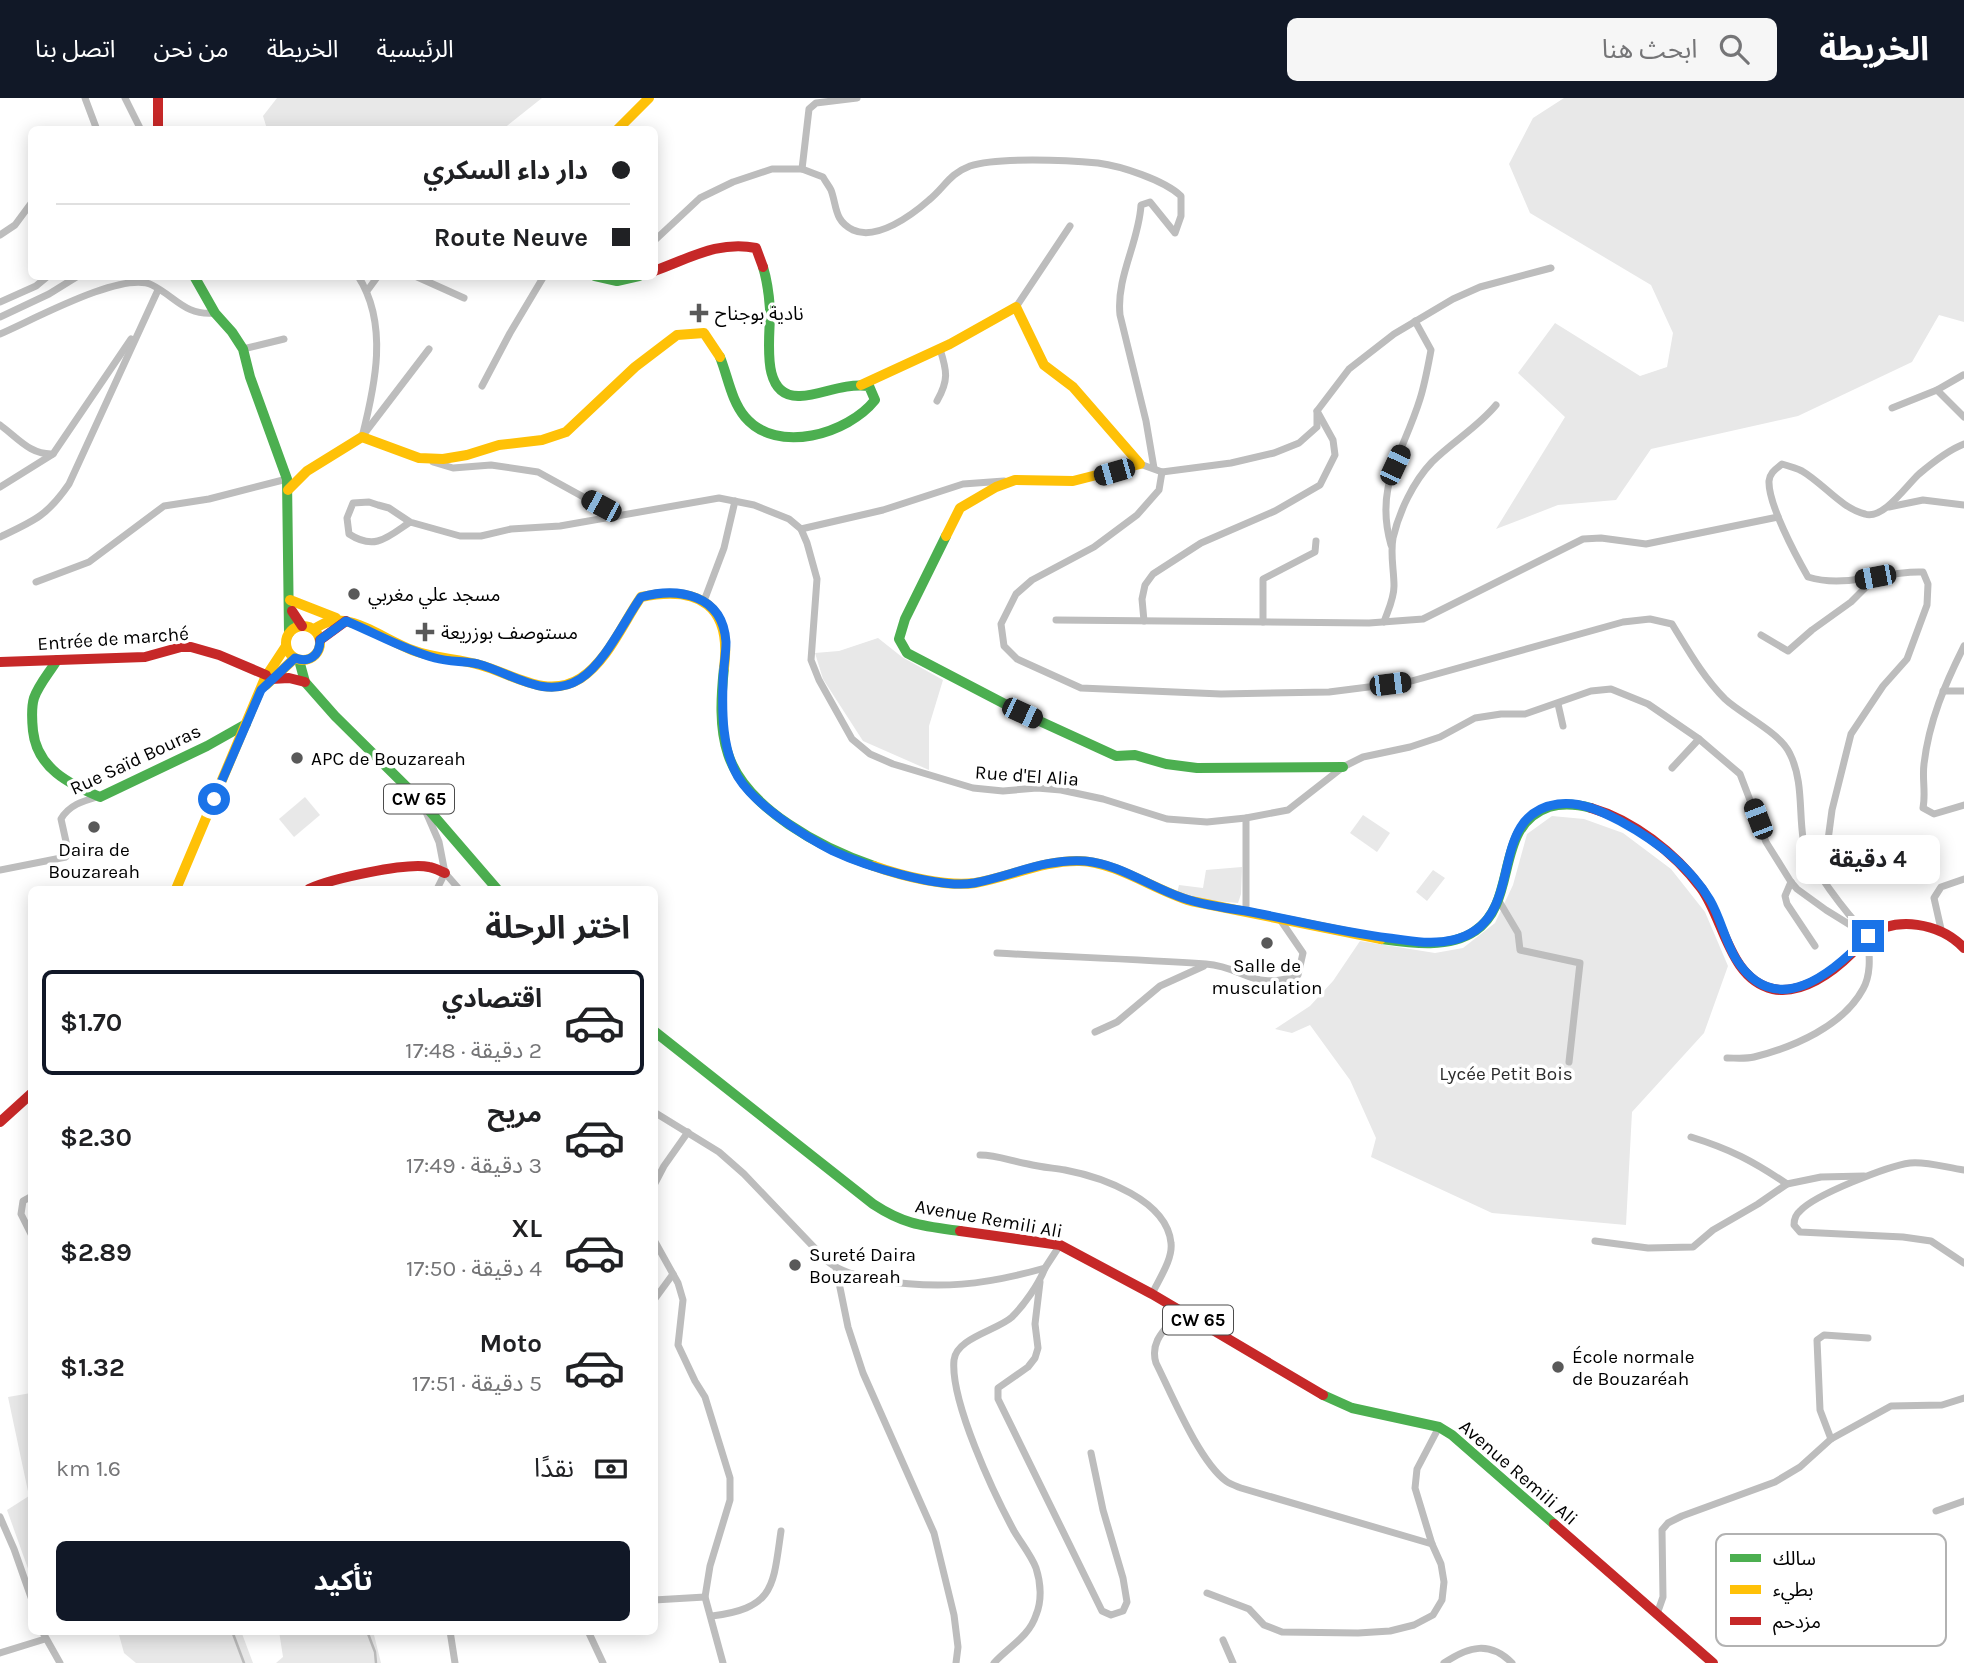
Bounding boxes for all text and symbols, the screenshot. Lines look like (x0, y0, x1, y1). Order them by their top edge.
search box (1287, 18, 1777, 81)
icon: search (1715, 30, 1753, 68)
text: الخريطة (1819, 30, 1929, 68)
text: ابحث هنا (1602, 34, 1697, 65)
text: اتصل بنا (35, 35, 116, 63)
text: من نحن (154, 35, 229, 63)
text: الخريطة (267, 35, 339, 63)
text: الرئيسية (377, 35, 454, 63)
text: دار داء السكري (423, 155, 588, 186)
text: Route Neuve (434, 222, 588, 253)
marker: نادية بوجناح (689, 303, 709, 323)
place label: نادية بوجناح (715, 303, 804, 327)
car (1377, 442, 1414, 488)
car (1091, 456, 1138, 488)
car (578, 487, 625, 525)
car (1853, 563, 1898, 591)
place label: مسجد علي مغربي (368, 584, 501, 609)
marker: مسجد علي مغربي (346, 586, 362, 602)
marker: مستوصف بوزريعة (415, 622, 435, 642)
place label: مستوصف بوزريعة (441, 622, 578, 644)
street label: Entrée de marché (37, 623, 190, 655)
car (1368, 671, 1413, 697)
car (999, 695, 1046, 731)
street label: Rue Saïd Bouras (67, 720, 204, 800)
place label: APC de Bouzareah (311, 748, 466, 770)
marker: APC de Bouzareah (289, 750, 305, 766)
street label: Rue d'El Alia (974, 761, 1080, 791)
route start (198, 783, 230, 815)
road number: CW 65 (384, 784, 454, 814)
car (1741, 796, 1776, 842)
marker: Daira de Bouzareah (86, 819, 102, 835)
callout: 4 دقيقة (1796, 834, 1940, 884)
place label: Daira de Bouzareah (48, 839, 140, 883)
text: 4 دقيقة (1829, 846, 1907, 873)
text: اختر الرحلة (485, 909, 630, 946)
route end (1852, 920, 1884, 952)
marker: Salle de musculation (1259, 935, 1275, 951)
place label: Salle de musculation (1211, 955, 1323, 999)
text: اقتصادي (442, 983, 542, 1014)
icon: car (563, 991, 626, 1054)
text: $1.70 (60, 1007, 122, 1038)
text: 2 دقيقة · 17:48 (405, 1037, 542, 1064)
park label: Lycée Petit Bois (1439, 1063, 1573, 1085)
text: مريح (487, 1098, 542, 1129)
icon: car (563, 1106, 626, 1169)
text: $2.30 (60, 1122, 132, 1153)
text: 3 دقيقة · 17:49 (406, 1152, 542, 1179)
street label: Avenue Remili Ali (913, 1195, 1064, 1243)
text: XL (511, 1213, 542, 1244)
icon: car (563, 1221, 626, 1284)
text: $2.89 (60, 1237, 132, 1268)
place label: Sureté Daira Bouzareah (809, 1244, 916, 1288)
text: 4 دقيقة · 17:50 (406, 1255, 542, 1282)
marker: Sureté Daira Bouzareah (787, 1257, 803, 1273)
road number: CW 65 (1163, 1306, 1233, 1335)
text: Moto (480, 1328, 542, 1359)
icon: car (563, 1336, 626, 1399)
place label: École normale de Bouzaréah (1572, 1345, 1694, 1390)
text: $1.32 (60, 1352, 125, 1383)
marker: École normale de Bouzaréah (1550, 1359, 1566, 1375)
text: 5 دقيقة · 17:51 (412, 1370, 542, 1397)
street label: Avenue Remili Ali (1455, 1415, 1582, 1530)
icon: cash (592, 1450, 630, 1488)
text: نقدًا (534, 1453, 574, 1484)
text: 1.6 km (56, 1455, 121, 1482)
legend (1716, 1534, 1946, 1646)
button: تأكيد (56, 1541, 630, 1621)
text: سالك (1773, 1548, 1816, 1570)
text: بطيء (1773, 1579, 1813, 1604)
text: مزدحم (1773, 1611, 1821, 1636)

